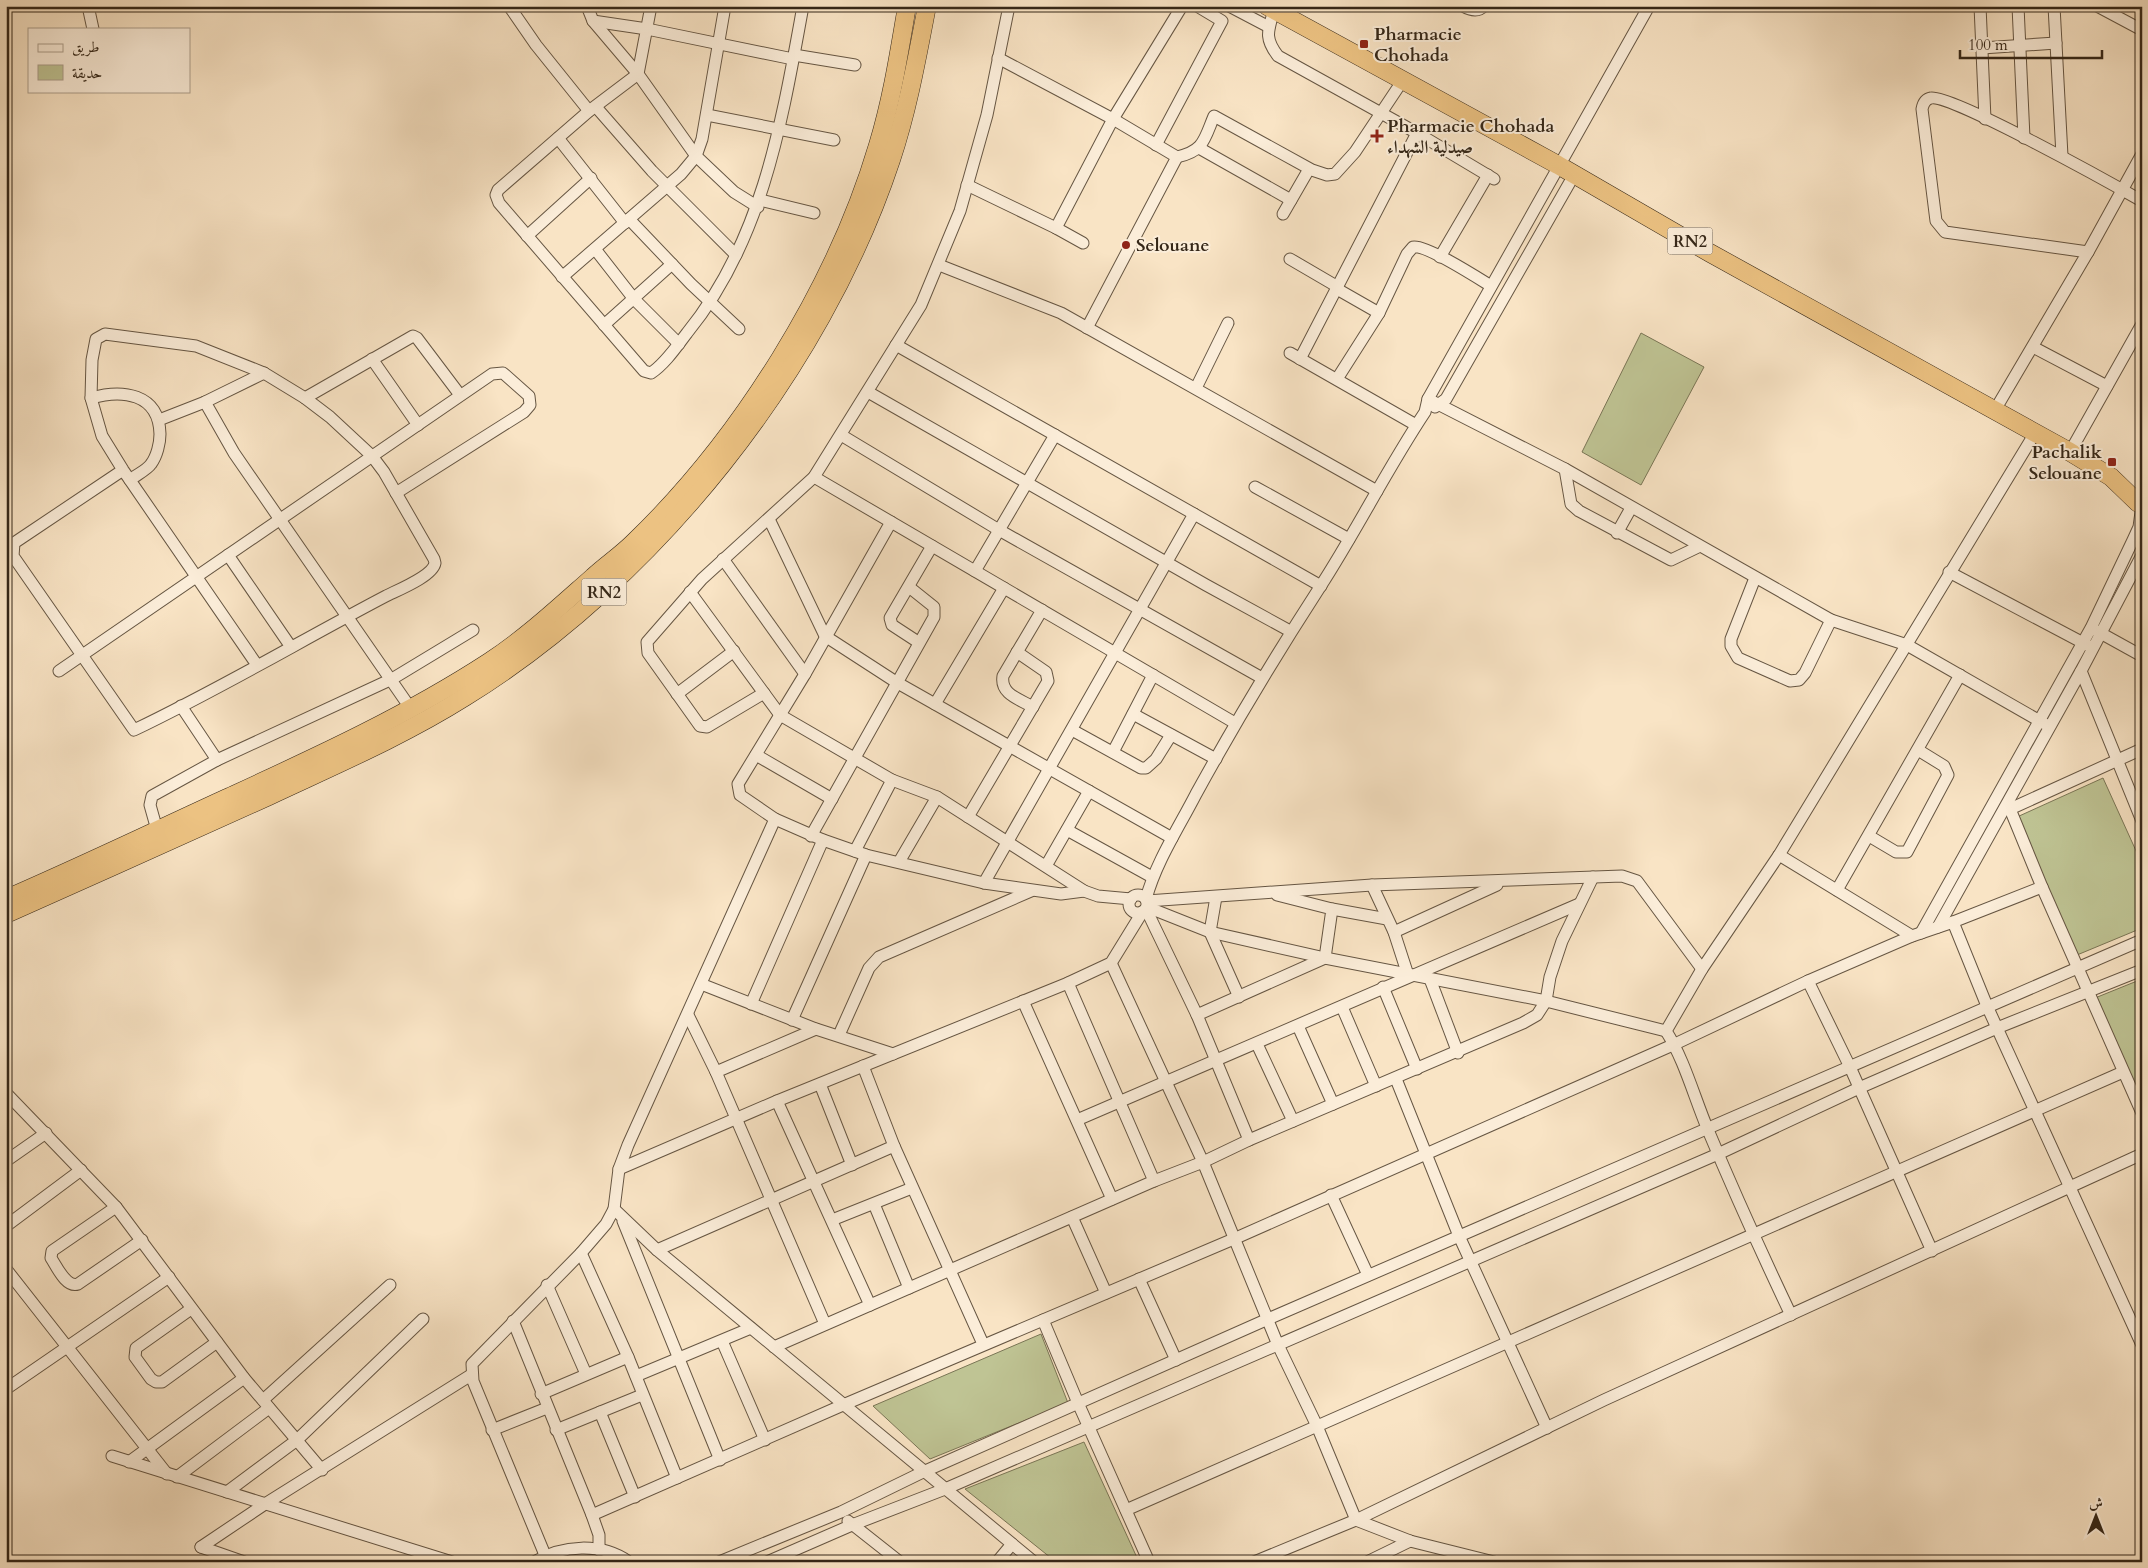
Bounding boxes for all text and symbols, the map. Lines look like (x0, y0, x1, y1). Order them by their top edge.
place label: Pharmacie Chohada (1374, 22, 1462, 68)
legend (28, 28, 190, 92)
scale bar (1960, 28, 2103, 60)
text: 100 m (1968, 35, 2008, 55)
text: طريق (72, 37, 99, 57)
marker: Pharmacie Chohada (1358, 38, 1370, 50)
text: حديقة (72, 63, 102, 83)
place label: Pharmacie Chohada صيدلية الشهداء (1387, 114, 1555, 160)
marker: Pharmacie Chohada صيدلية الشهداء (1371, 130, 1383, 142)
road number: RN2 (1668, 228, 1712, 255)
place label: Selouane (1136, 233, 1209, 258)
marker: Selouane (1120, 239, 1132, 251)
place label: Pachalik Selouane (2029, 440, 2103, 486)
marker: Pachalik Selouane (2106, 456, 2118, 468)
road number: RN2 (582, 578, 626, 606)
north arrow (2070, 1490, 2120, 1540)
text: ش (2089, 1494, 2103, 1513)

